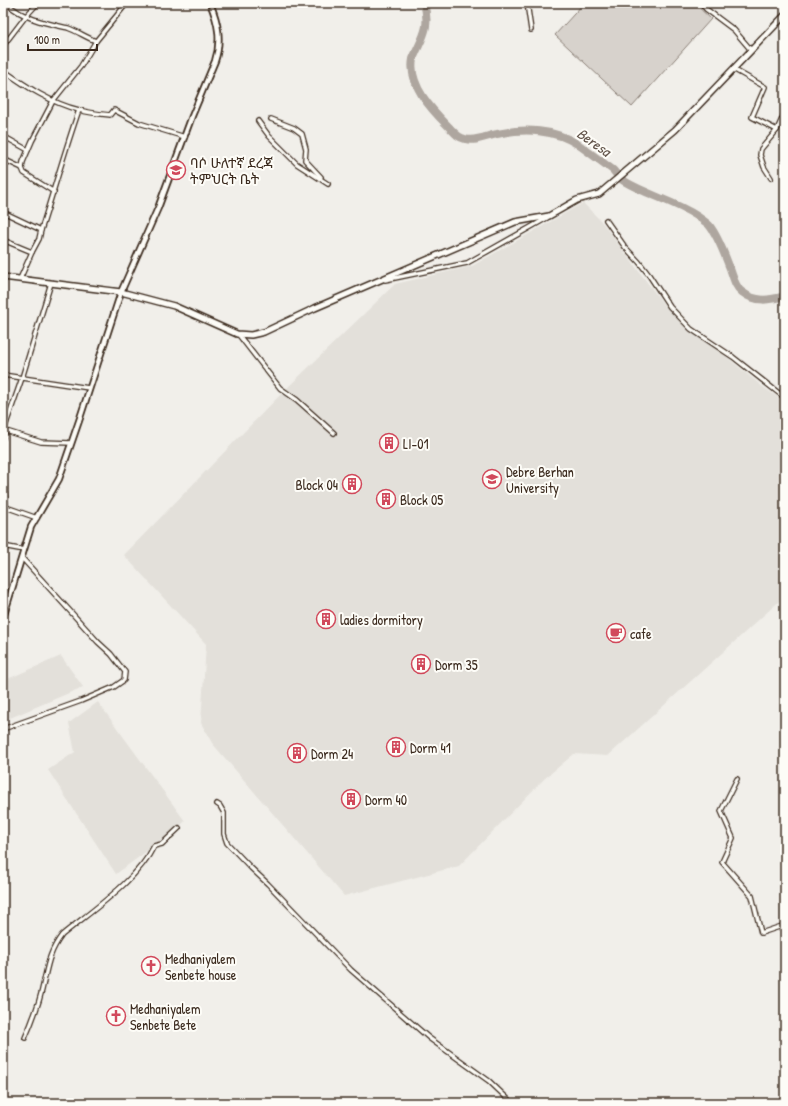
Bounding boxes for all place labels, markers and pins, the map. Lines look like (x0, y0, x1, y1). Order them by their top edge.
place label: ባሶ ሁለተኛ ደረጃ ትምህርት ቤት (190, 153, 273, 188)
school or university icon: ባሶ ሁለተኛ ደረጃ ትምህርት ቤት (165, 159, 187, 181)
building icon: LI-01 (378, 432, 400, 454)
place label: LI-01 (403, 434, 429, 453)
place label: Debre Berhan University (506, 462, 574, 498)
school or university icon: Debre Berhan University (481, 468, 503, 490)
building icon: Block 04 (341, 473, 363, 495)
place label: Block 04 (296, 475, 338, 494)
building icon: Block 05 (375, 488, 397, 510)
place label: Block 05 (400, 490, 443, 509)
building icon: ladies dormitory (315, 608, 337, 630)
place label: ladies dormitory (340, 610, 423, 630)
cafe icon: cafe (605, 622, 627, 644)
place label: cafe (630, 624, 652, 643)
building icon: Dorm 35 (410, 653, 432, 675)
place label: Dorm 35 (435, 655, 478, 674)
building icon: Dorm 41 (385, 736, 407, 758)
place label: Dorm 41 (410, 738, 451, 757)
building icon: Dorm 24 (286, 742, 308, 764)
place label: Dorm 24 (311, 744, 353, 763)
building icon: Dorm 40 (340, 788, 362, 810)
place label: Dorm 40 (365, 790, 407, 809)
place label: Medhaniyalem Senbete house (165, 949, 237, 984)
church icon: Medhaniyalem Senbete house (140, 955, 162, 977)
place label: Medhaniyalem Senbete Bete (130, 999, 200, 1034)
church icon: Medhaniyalem Senbete Bete (105, 1005, 127, 1027)

